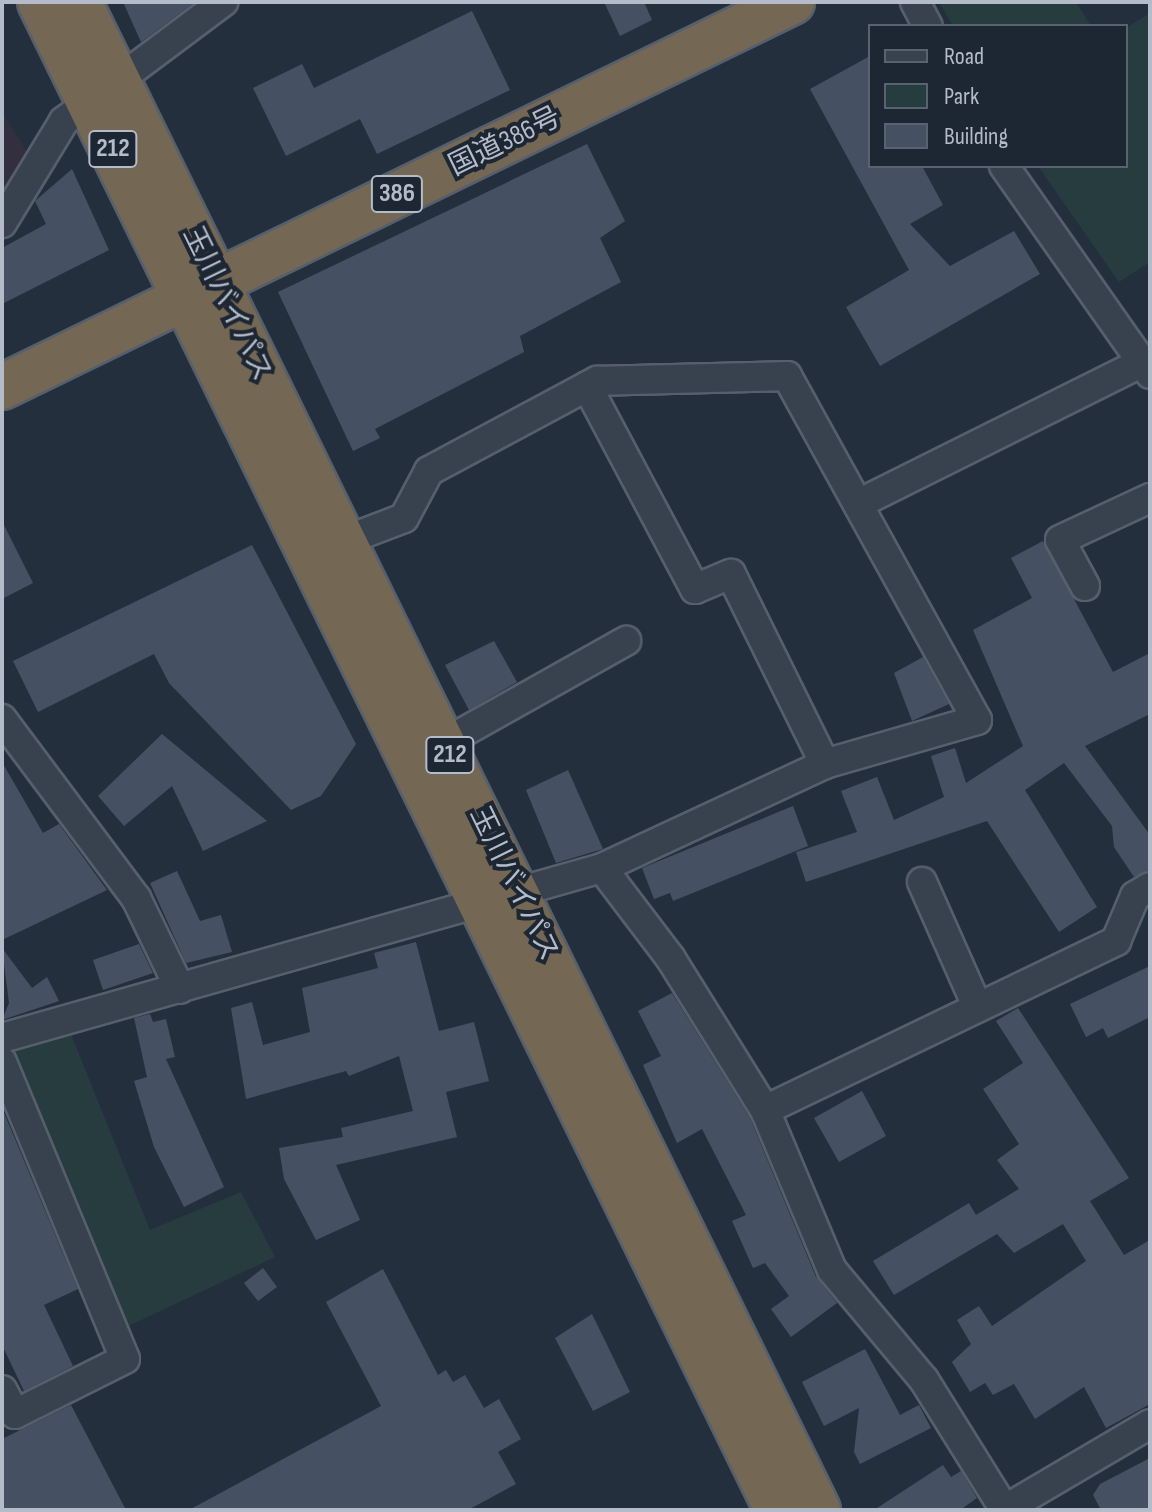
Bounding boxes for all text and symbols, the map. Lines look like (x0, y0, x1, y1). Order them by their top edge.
legend (868, 24, 1128, 168)
text: Road (944, 42, 984, 71)
text: Park (944, 82, 979, 111)
street label: 国道386号 (444, 101, 566, 183)
text: Building (944, 122, 1008, 151)
road number: 212 (87, 127, 139, 171)
road number: 386 (369, 172, 425, 216)
street label: 玉川バイパス (175, 221, 279, 387)
road number: 212 (424, 733, 476, 777)
street label: 玉川バイパス (462, 801, 566, 967)

